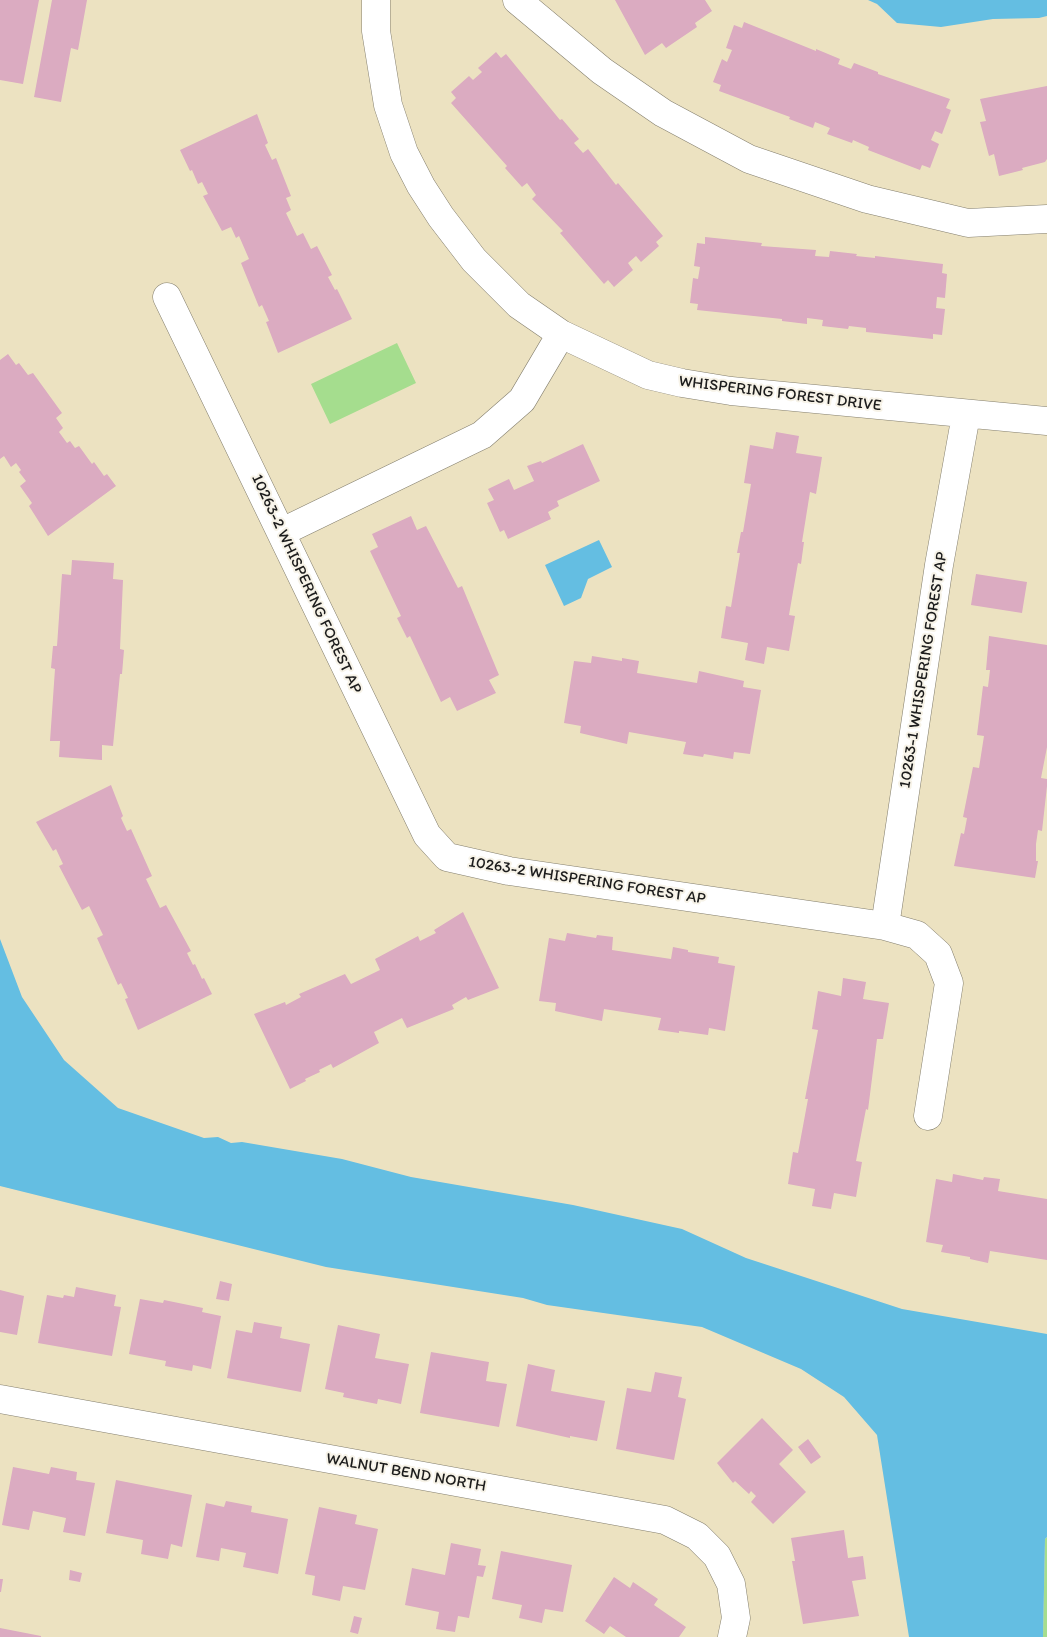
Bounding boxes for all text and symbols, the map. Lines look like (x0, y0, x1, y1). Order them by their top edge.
street label: WHISPERING FOREST DRIVE (678, 372, 882, 416)
street label: 10263-2 WHISPERING FOREST AP (247, 471, 365, 697)
street label: 10263-1 WHISPERING FOREST AP (896, 550, 952, 790)
street label: 10263-2 WHISPERING FOREST AP (467, 853, 707, 909)
street label: WALNUT BEND NORTH (324, 1449, 488, 1497)

